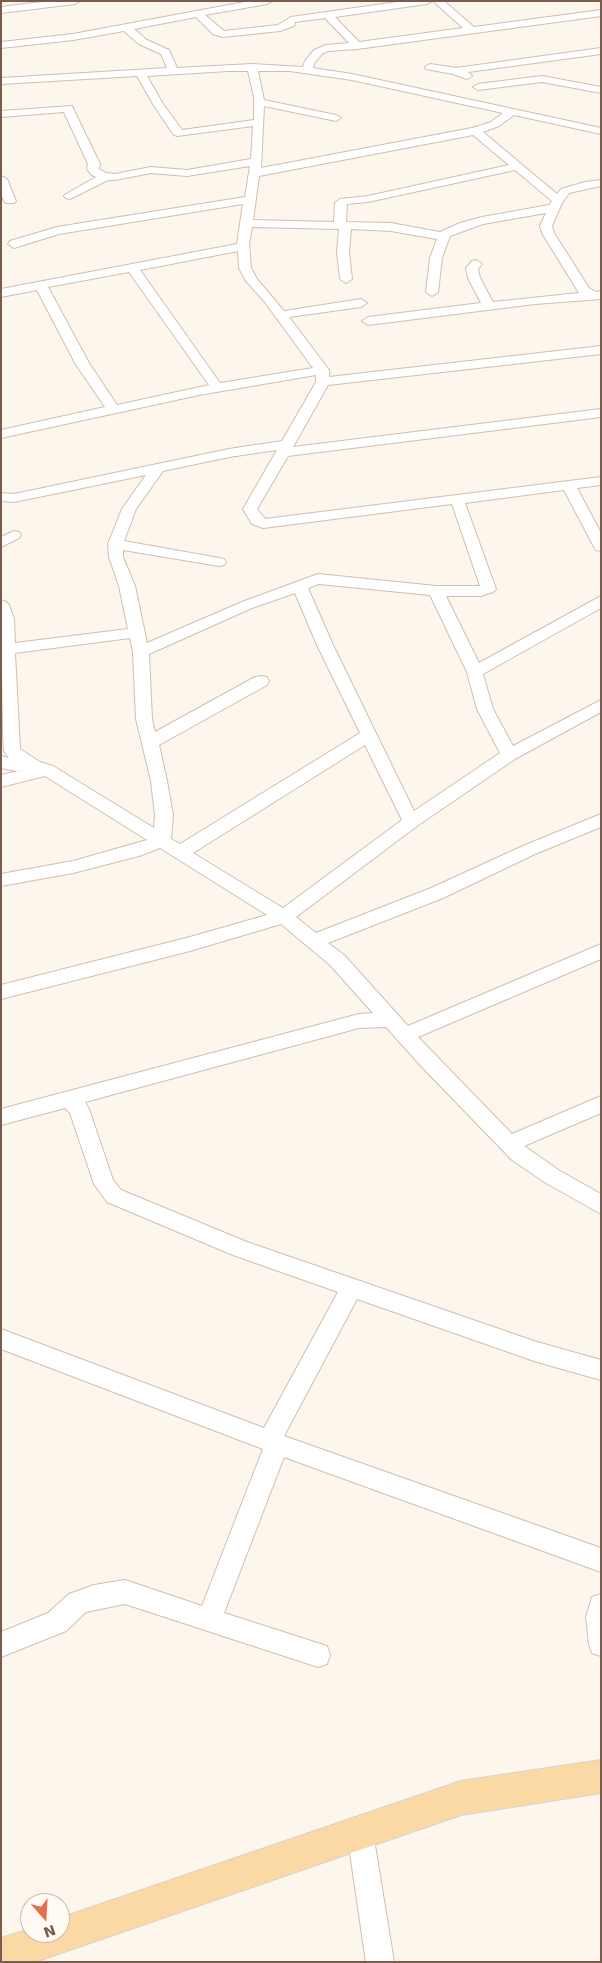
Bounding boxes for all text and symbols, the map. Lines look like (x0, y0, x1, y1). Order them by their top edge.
north arrow (20, 1893, 70, 1943)
text: N (41, 1922, 58, 1941)

